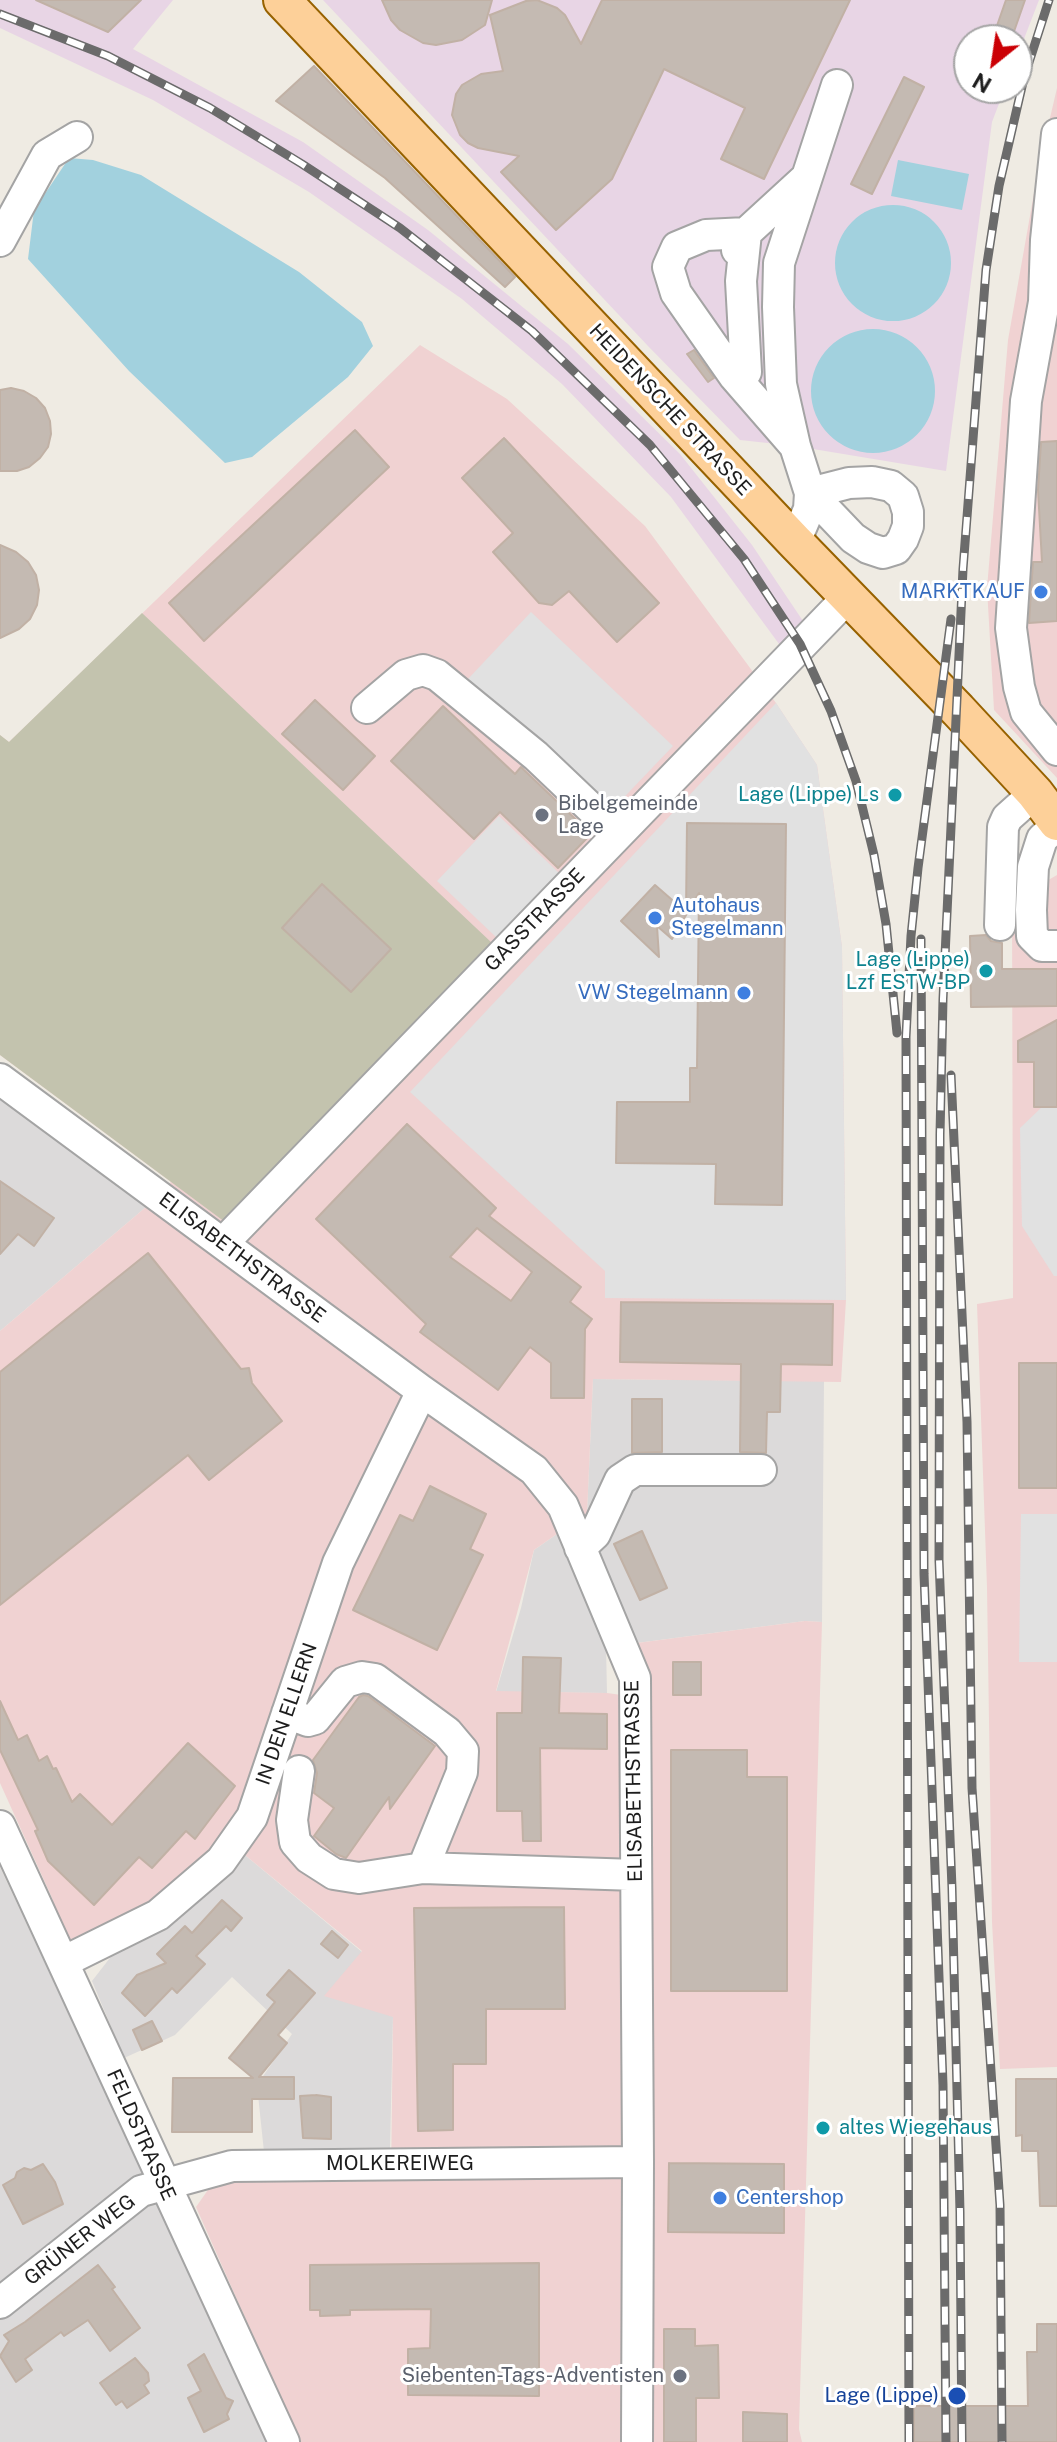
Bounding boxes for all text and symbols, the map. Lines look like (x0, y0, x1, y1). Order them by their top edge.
north arrow (953, 24, 1033, 104)
text: N (968, 67, 996, 99)
street label: HEIDENSCHE STRASSE (584, 319, 756, 501)
place label: MARKTKAUF (901, 580, 1025, 604)
marker: MARKTKAUF (1032, 583, 1050, 601)
place label: Lage (Lippe) Ls (738, 783, 879, 807)
marker: Lage (Lippe) Ls (886, 786, 904, 804)
place label: Bibelgemeinde Lage (558, 792, 698, 839)
marker: Bibelgemeinde Lage (533, 806, 551, 824)
street label: GASSTRASSE (480, 864, 590, 976)
place label: Autohaus Stegelmann (671, 894, 784, 941)
marker: Autohaus Stegelmann (646, 909, 664, 927)
place label: Lage (Lippe) Lzf ESTW-BP (846, 948, 970, 995)
marker: Lage (Lippe) Lzf ESTW-BP (977, 962, 995, 980)
place label: VW Stegelmann (578, 981, 728, 1005)
marker: VW Stegelmann (735, 984, 753, 1002)
street label: ELISABETHSTRASSE (154, 1188, 330, 1328)
street label: IN DEN ELLERN (251, 1640, 323, 1788)
street label: ELISABETHSTRASSE (620, 1680, 648, 1882)
street label: FELDSTRASSE (101, 2066, 181, 2204)
place label: altes Wiegehaus (839, 2116, 992, 2140)
marker: altes Wiegehaus (814, 2119, 832, 2137)
street label: MOLKEREIWEG (326, 2152, 474, 2176)
place label: Centershop (736, 2186, 844, 2210)
street label: GRÜNER WEG (20, 2189, 140, 2291)
marker: Centershop (711, 2189, 729, 2207)
place label: Siebenten-Tags-Adventisten (402, 2364, 664, 2388)
marker: Siebenten-Tags-Adventisten (671, 2367, 689, 2385)
place label: Lage (Lippe) (825, 2384, 939, 2408)
marker: Lage (Lippe) (946, 2385, 968, 2407)

